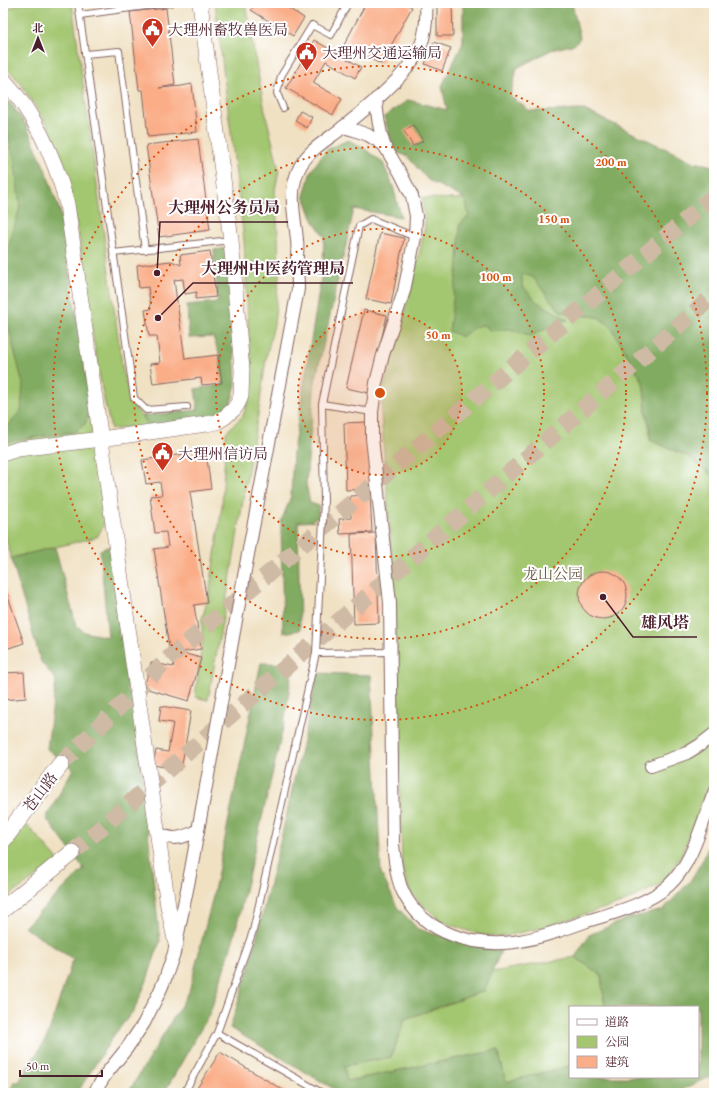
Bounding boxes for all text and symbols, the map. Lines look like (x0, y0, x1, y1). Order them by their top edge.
public building icon: 大理州畜牧兽医局 (140, 16, 166, 49)
north arrow (18, 18, 58, 58)
place label: 大理州畜牧兽医局 (168, 20, 288, 39)
text: 北 (33, 21, 44, 35)
public building icon: 大理州交通运输局 (294, 39, 320, 72)
place label: 大理州交通运输局 (322, 43, 442, 62)
text: 200 m (595, 154, 627, 170)
callout: 大理州公务员局 (160, 194, 288, 222)
text: 大理州公务员局 (168, 197, 280, 218)
text: 150 m (538, 211, 570, 227)
callout: 大理州中医药管理局 (193, 255, 353, 283)
text: 大理州中医药管理局 (201, 258, 345, 279)
text: 100 m (480, 269, 512, 285)
text: 50 m (425, 327, 451, 343)
centre of rings (373, 386, 387, 400)
public building icon: 大理州信访局 (149, 440, 175, 473)
place label: 大理州信访局 (178, 444, 268, 463)
park label: 龙山公园 (523, 564, 583, 583)
callout: 雄风塔 (633, 609, 697, 637)
text: 雄风塔 (641, 612, 689, 633)
street label: 苍山路 (19, 768, 61, 816)
legend (569, 1006, 699, 1078)
text: 道路 (605, 1014, 629, 1030)
text: 公园 (605, 1034, 629, 1050)
scale bar (20, 1052, 102, 1078)
text: 建筑 (605, 1054, 629, 1070)
text: 50 m (26, 1058, 50, 1074)

